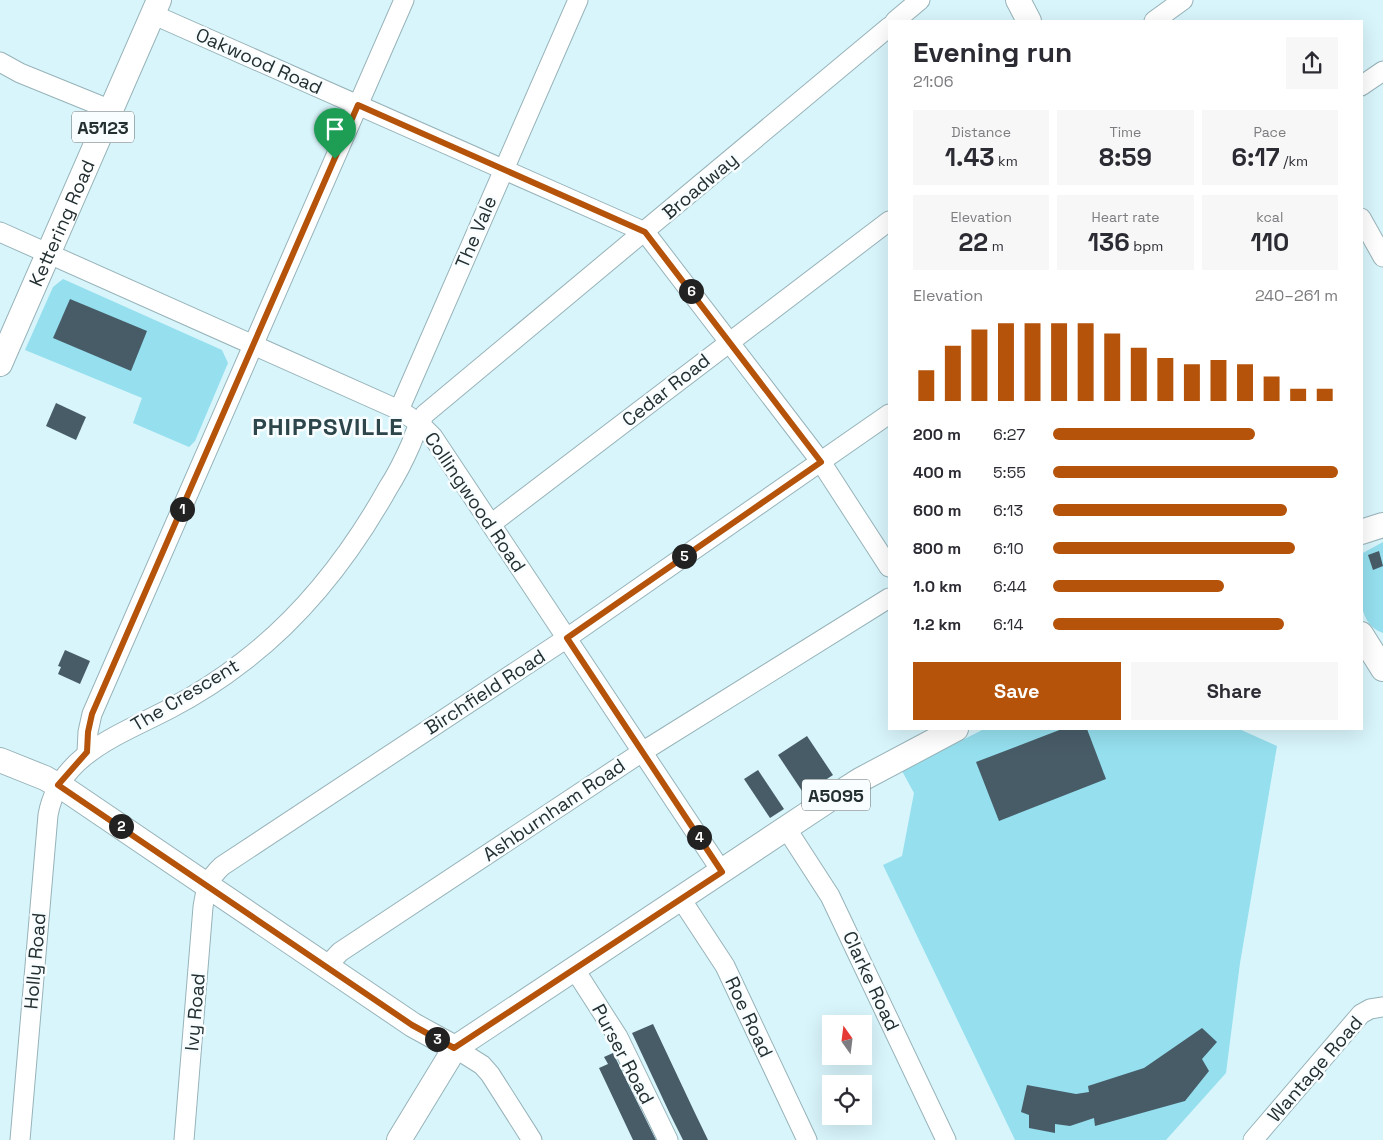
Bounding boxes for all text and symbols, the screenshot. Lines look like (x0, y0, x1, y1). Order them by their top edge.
street label: Oakwood Road (192, 22, 326, 100)
text: Evening run (913, 34, 1072, 70)
button: share (1286, 37, 1338, 89)
text: 21:06 (913, 71, 953, 92)
pin (314, 108, 356, 159)
road number: A5123 (72, 111, 134, 142)
icon: arrive (321, 115, 349, 143)
text: Distance (951, 123, 1011, 141)
text: Time (1110, 123, 1141, 141)
text: Pace (1253, 123, 1286, 141)
text: 1.43 (945, 141, 995, 173)
text: 8:59 (1099, 141, 1152, 173)
text: 6:17 (1232, 141, 1280, 173)
street label: Broadway (657, 147, 743, 225)
text: km (995, 152, 1018, 170)
text: /km (1280, 152, 1308, 170)
street label: Kettering Road (23, 156, 100, 290)
street label: The Vale (450, 192, 502, 272)
text: Elevation (950, 208, 1012, 226)
text: Heart rate (1092, 208, 1159, 226)
text: kcal (1256, 208, 1283, 226)
text: 22 (958, 226, 988, 258)
text: 136 (1088, 226, 1130, 258)
text: 110 (1250, 226, 1289, 258)
text: m (988, 237, 1004, 255)
text: bpm (1130, 237, 1163, 255)
pin: 6 (678, 278, 704, 304)
text: 6 (687, 282, 696, 300)
text: Elevation (913, 285, 983, 306)
text: 240–261 m (1255, 285, 1338, 306)
street label: Cedar Road (617, 348, 715, 432)
district label: PHIPPSVILLE (252, 411, 404, 442)
text: 200 m (913, 424, 961, 445)
text: 6:27 (993, 424, 1025, 445)
street label: Collingwood Road (419, 427, 531, 577)
text: 400 m (913, 462, 962, 483)
text: 5:55 (993, 462, 1026, 483)
pin: 1 (170, 496, 194, 522)
text: 1 (179, 500, 186, 518)
text: 600 m (913, 500, 961, 521)
text: 6:13 (993, 500, 1023, 521)
text: 800 m (913, 538, 961, 559)
text: 6:10 (993, 538, 1024, 559)
pin: 5 (672, 544, 696, 568)
text: 5 (680, 547, 689, 565)
text: 1.0 km (913, 576, 962, 597)
text: 6:44 (993, 576, 1027, 597)
text: 1.2 km (913, 614, 961, 635)
text: 6:14 (993, 614, 1024, 635)
street label: Birchfield Road (420, 644, 550, 740)
street label: The Crescent (126, 653, 244, 737)
button: Save (913, 662, 1121, 720)
button: Share (1131, 662, 1338, 720)
street label: Ashburnham Road (478, 753, 630, 867)
road number: A5095 (802, 780, 870, 810)
pin: 2 (108, 814, 134, 838)
text: 2 (117, 817, 126, 835)
pin: 4 (686, 824, 712, 850)
text: 4 (695, 828, 704, 846)
street label: Holly Road (18, 912, 52, 1010)
street label: Clarke Road (837, 927, 905, 1035)
street label: Ivy Road (179, 972, 211, 1052)
street label: Roe Road (719, 973, 779, 1061)
street label: Purser Road (586, 1000, 660, 1108)
street label: Wantage Road (1262, 1011, 1368, 1127)
north arrow (822, 1015, 872, 1065)
map controls (822, 1015, 872, 1125)
pin: 3 (424, 1026, 450, 1052)
text: 3 (433, 1030, 442, 1048)
button: locate (822, 1075, 872, 1125)

